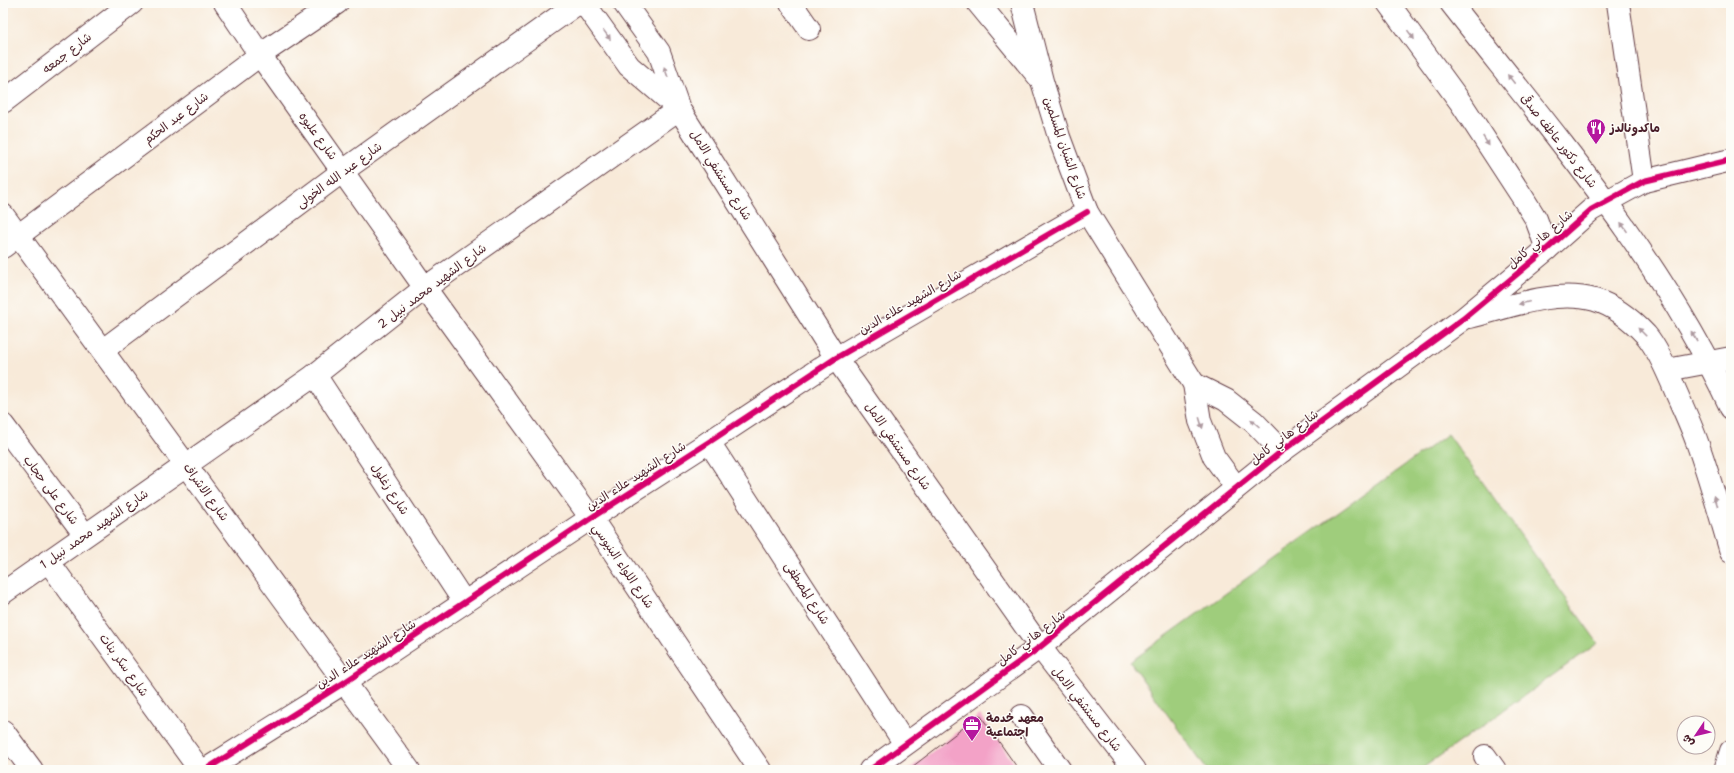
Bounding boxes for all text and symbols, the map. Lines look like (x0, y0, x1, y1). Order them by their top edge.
street label: شارع جمعه (39, 29, 95, 78)
one-way arrow (603, 29, 611, 40)
one-way arrow (1407, 30, 1415, 40)
one-way arrow (663, 66, 669, 78)
one-way arrow (1507, 74, 1515, 85)
street label: شارع عبد الحكم (140, 88, 212, 148)
street label: شارع دكتور عاطف صدقى (1516, 91, 1601, 192)
street label: شارع الشبان المسلمين (1039, 95, 1090, 202)
street label: شارع عليوه (294, 109, 341, 164)
restaurant icon: ماكدونالدز (1585, 117, 1607, 145)
place label: ماكدونالدز (1609, 120, 1660, 136)
street label: شارع مستشفي الامل (684, 127, 755, 225)
one-way arrow (1482, 136, 1490, 146)
street label: شارع عبد الله الخولى (293, 138, 386, 212)
street label: شارع هاني كامل (1504, 206, 1578, 274)
one-way arrow (1620, 222, 1628, 232)
street label: شارع الشهيد محمد نبيل 2 (374, 240, 490, 333)
street label: شارع الشهيد علاء الدين (856, 266, 965, 339)
one-way arrow (1517, 300, 1529, 306)
one-way arrow (1638, 327, 1647, 336)
one-way arrow (1691, 330, 1698, 342)
street label: شارع مستشفي الامل (859, 399, 934, 495)
street label: شارع هاني كامل (1246, 406, 1323, 470)
one-way arrow (1198, 417, 1204, 429)
one-way arrow (1250, 419, 1259, 428)
street label: شارع الشهيد علاء الدين (583, 438, 690, 515)
street label: شارع على حجاب (19, 452, 82, 528)
street label: شارع الاشراف (179, 460, 232, 525)
street label: شارع زغلول (367, 460, 413, 518)
street label: شارع الشهيد محمد نبيل 1 (37, 485, 152, 573)
one-way arrow (1712, 495, 1718, 507)
street label: شارع اللواء البنيوسي (586, 520, 657, 613)
street label: شارع المصطفى (780, 559, 833, 628)
street label: شارع هاني كامل (993, 607, 1070, 671)
street label: شارع الشهيد علاء الدين (313, 616, 420, 693)
street label: شارع سكر بنات (95, 630, 152, 700)
street label: شارع مستشفي الامل (1046, 663, 1125, 757)
place label: معهد خدمة اجتماعية (986, 710, 1044, 740)
office icon: معهد خدمة اجتماعية (961, 714, 983, 742)
north arrow (1676, 715, 1716, 755)
text: ش (1679, 731, 1698, 750)

